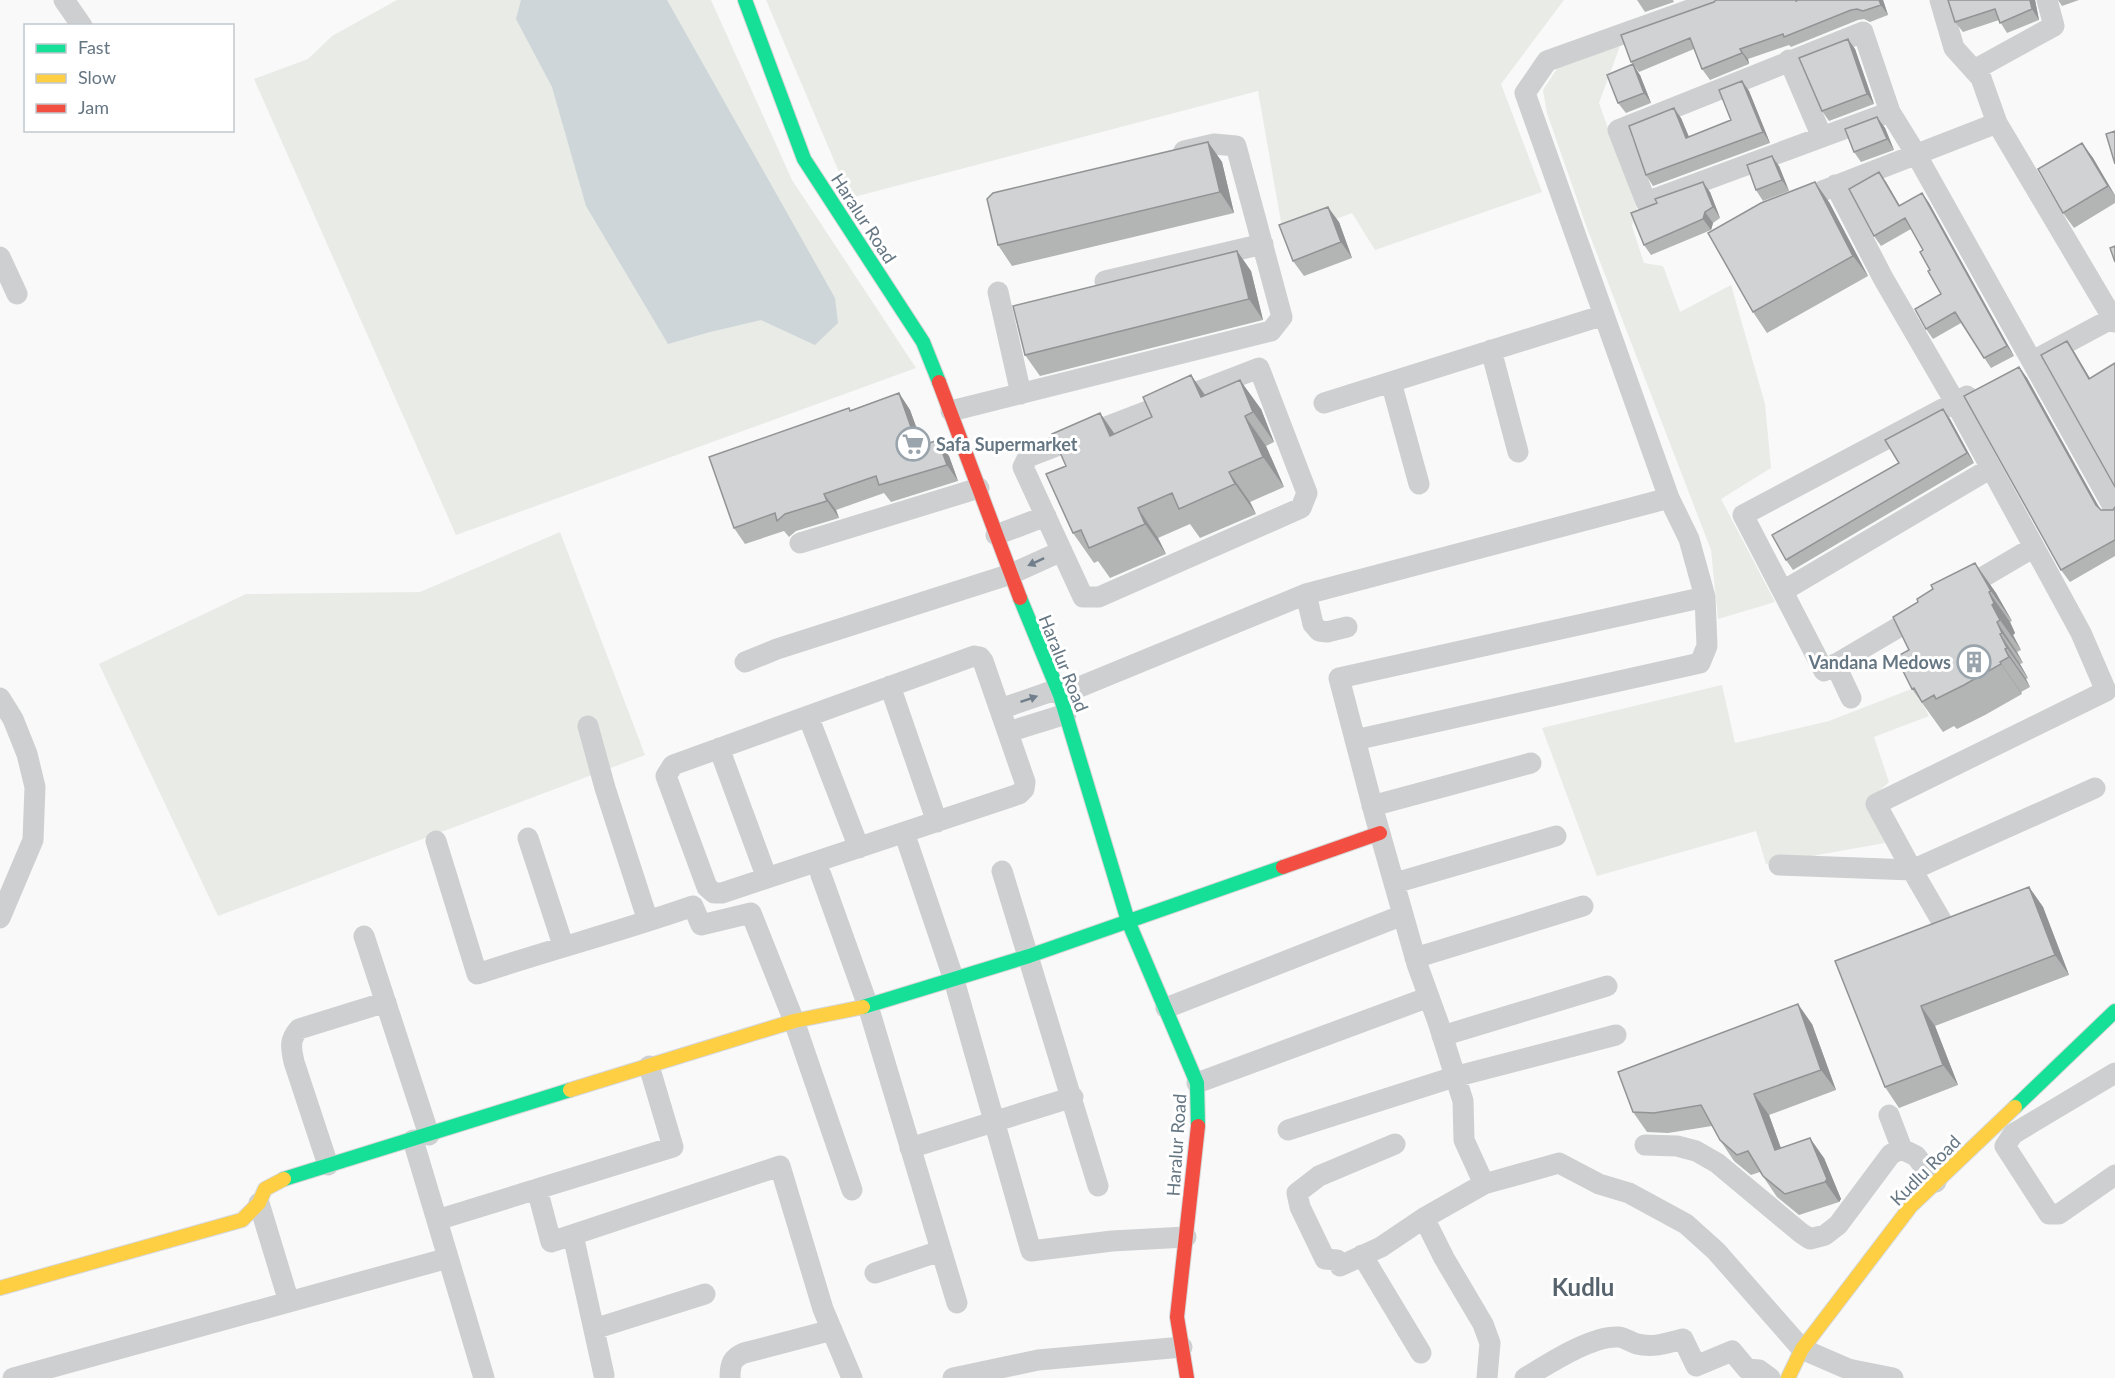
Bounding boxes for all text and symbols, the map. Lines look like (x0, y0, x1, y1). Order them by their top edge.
legend (24, 24, 234, 132)
text: Fast (78, 36, 111, 58)
text: Slow (78, 66, 116, 88)
text: Jam (78, 96, 109, 118)
street label: Haralur Road (827, 169, 901, 267)
supermarket icon: Safa Supermarket (895, 426, 931, 462)
place label: Safa Supermarket (936, 433, 1078, 455)
one-way arrow (1028, 558, 1045, 567)
street label: Haralur Road (1035, 611, 1093, 715)
building icon: Vandana Medows (1956, 644, 1992, 680)
place label: Vandana Medows (1808, 651, 1951, 673)
one-way arrow (1020, 694, 1038, 704)
street label: Haralur Road (1161, 1093, 1191, 1197)
street label: Kudlu Road (1885, 1130, 1965, 1210)
district label: Kudlu (1552, 1272, 1614, 1301)

